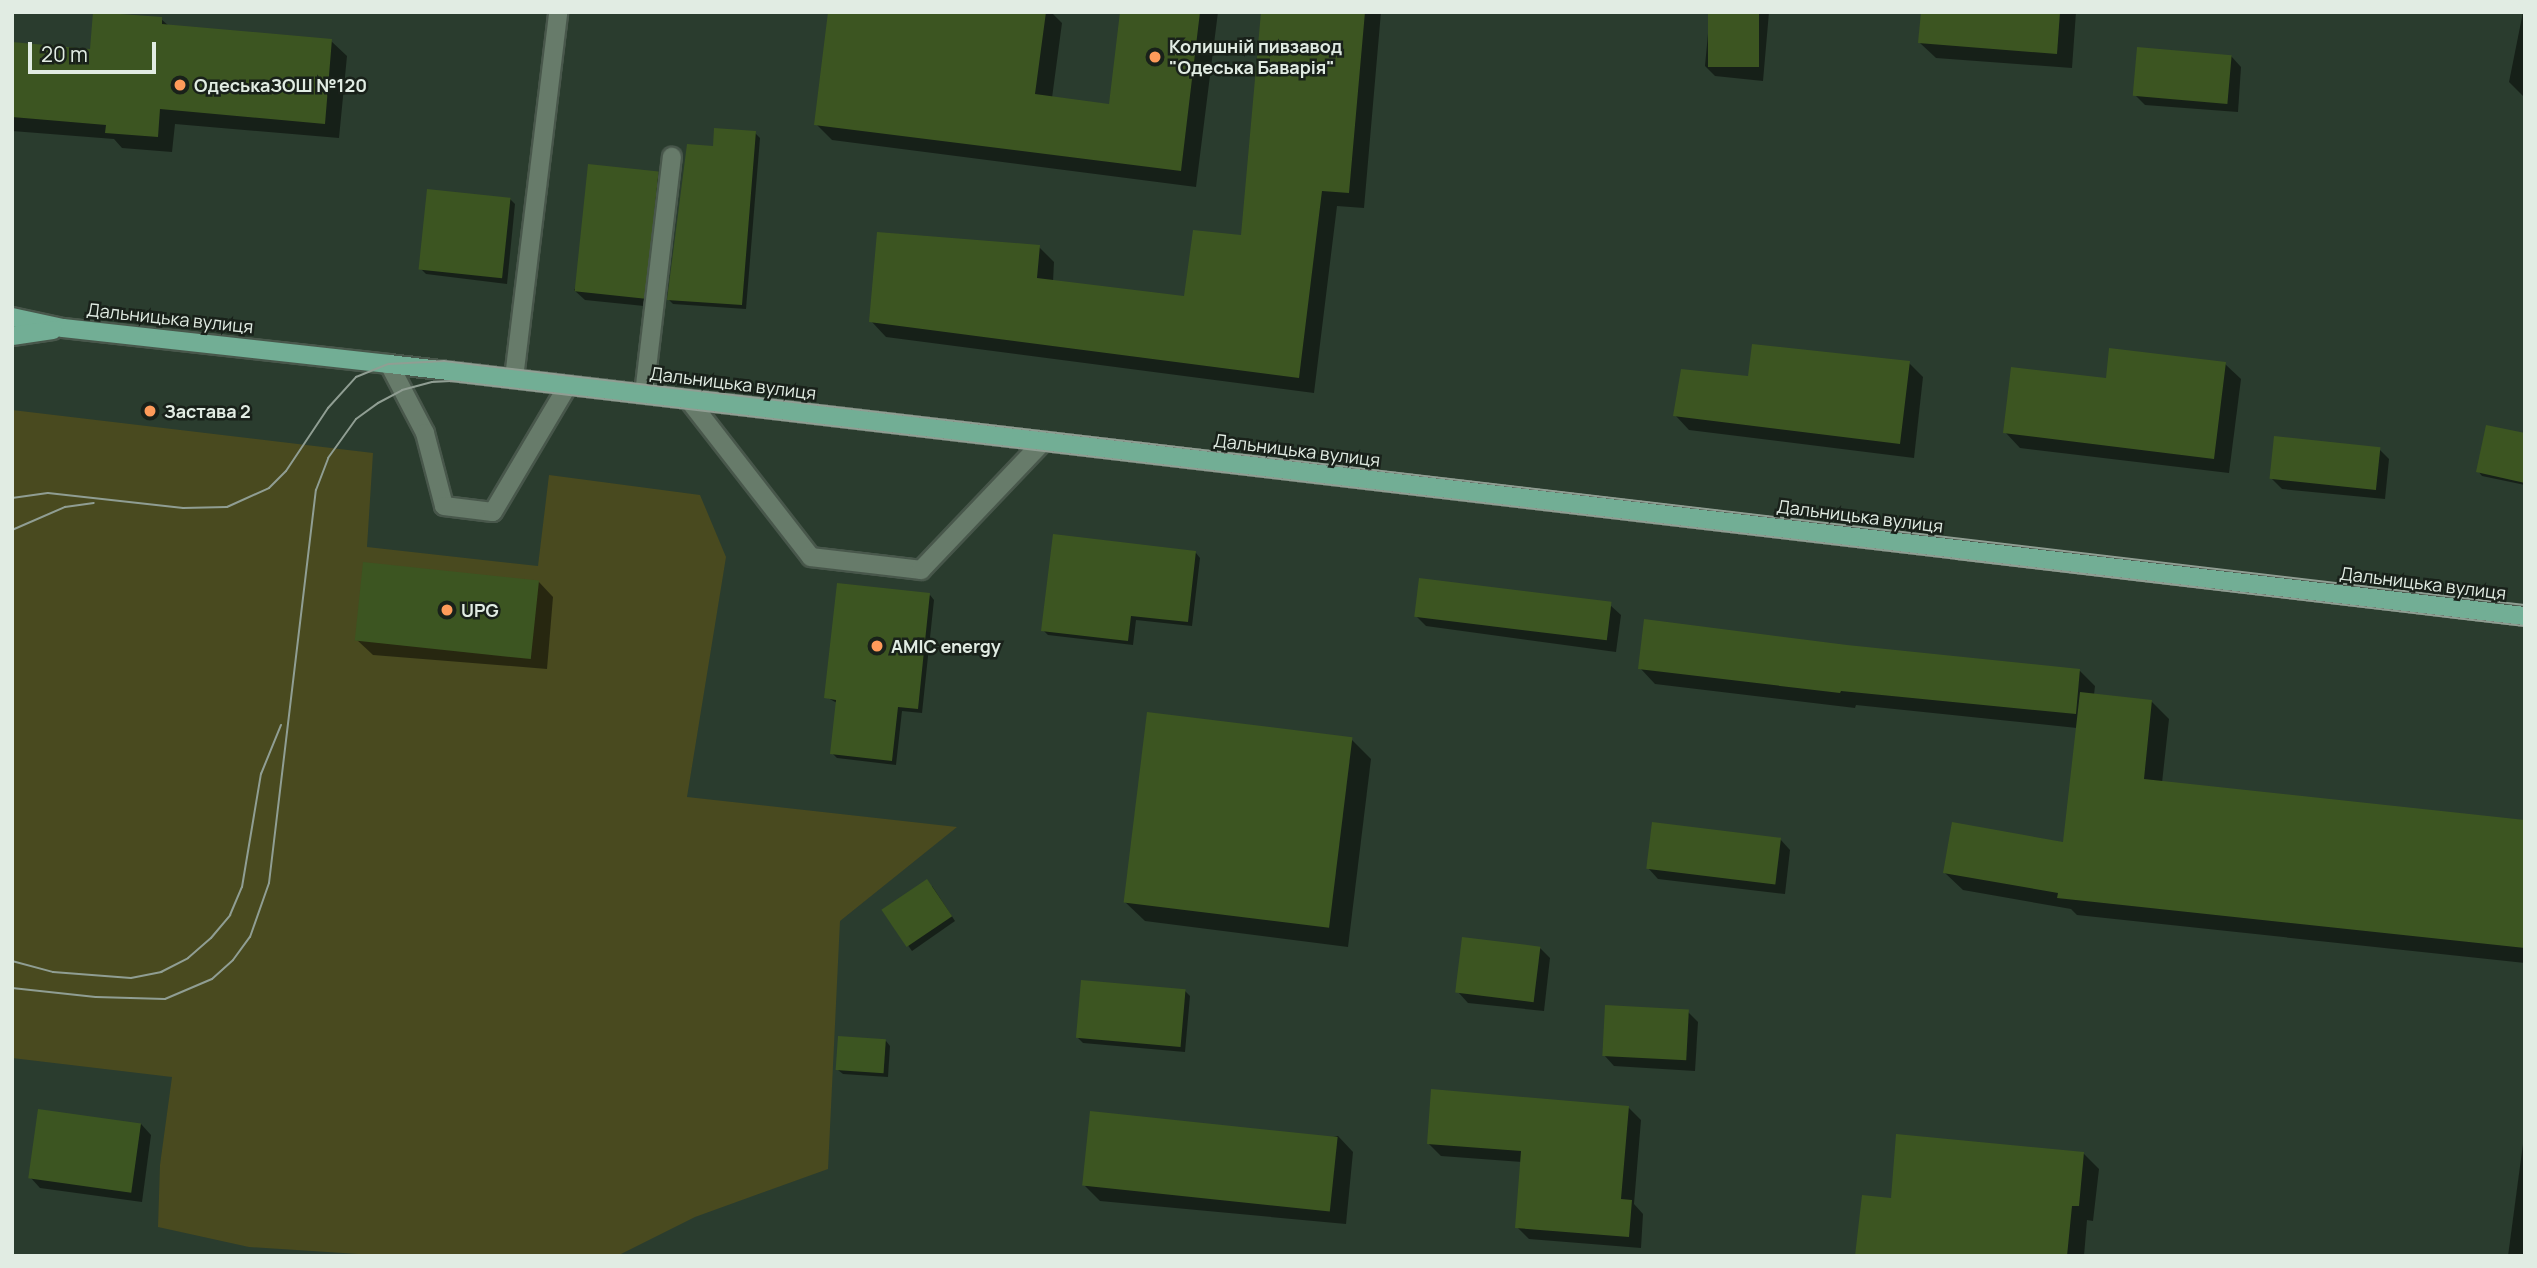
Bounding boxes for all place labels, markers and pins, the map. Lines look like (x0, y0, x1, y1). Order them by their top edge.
place label: Колишній пивзавод "Одеська Баварія" (1169, 36, 1342, 78)
marker: Колишній пивзавод "Одеська Баварія" (1147, 49, 1163, 65)
place label: ОдеськаЗОШ №120 (194, 74, 367, 96)
marker: ОдеськаЗОШ №120 (172, 77, 188, 93)
place label: Застава 2 (164, 400, 251, 422)
marker: Застава 2 (142, 403, 158, 419)
place label: UPG (461, 599, 499, 621)
marker: UPG (439, 602, 455, 618)
place label: AMIC energy (891, 635, 1001, 657)
marker: AMIC energy (869, 638, 885, 654)

